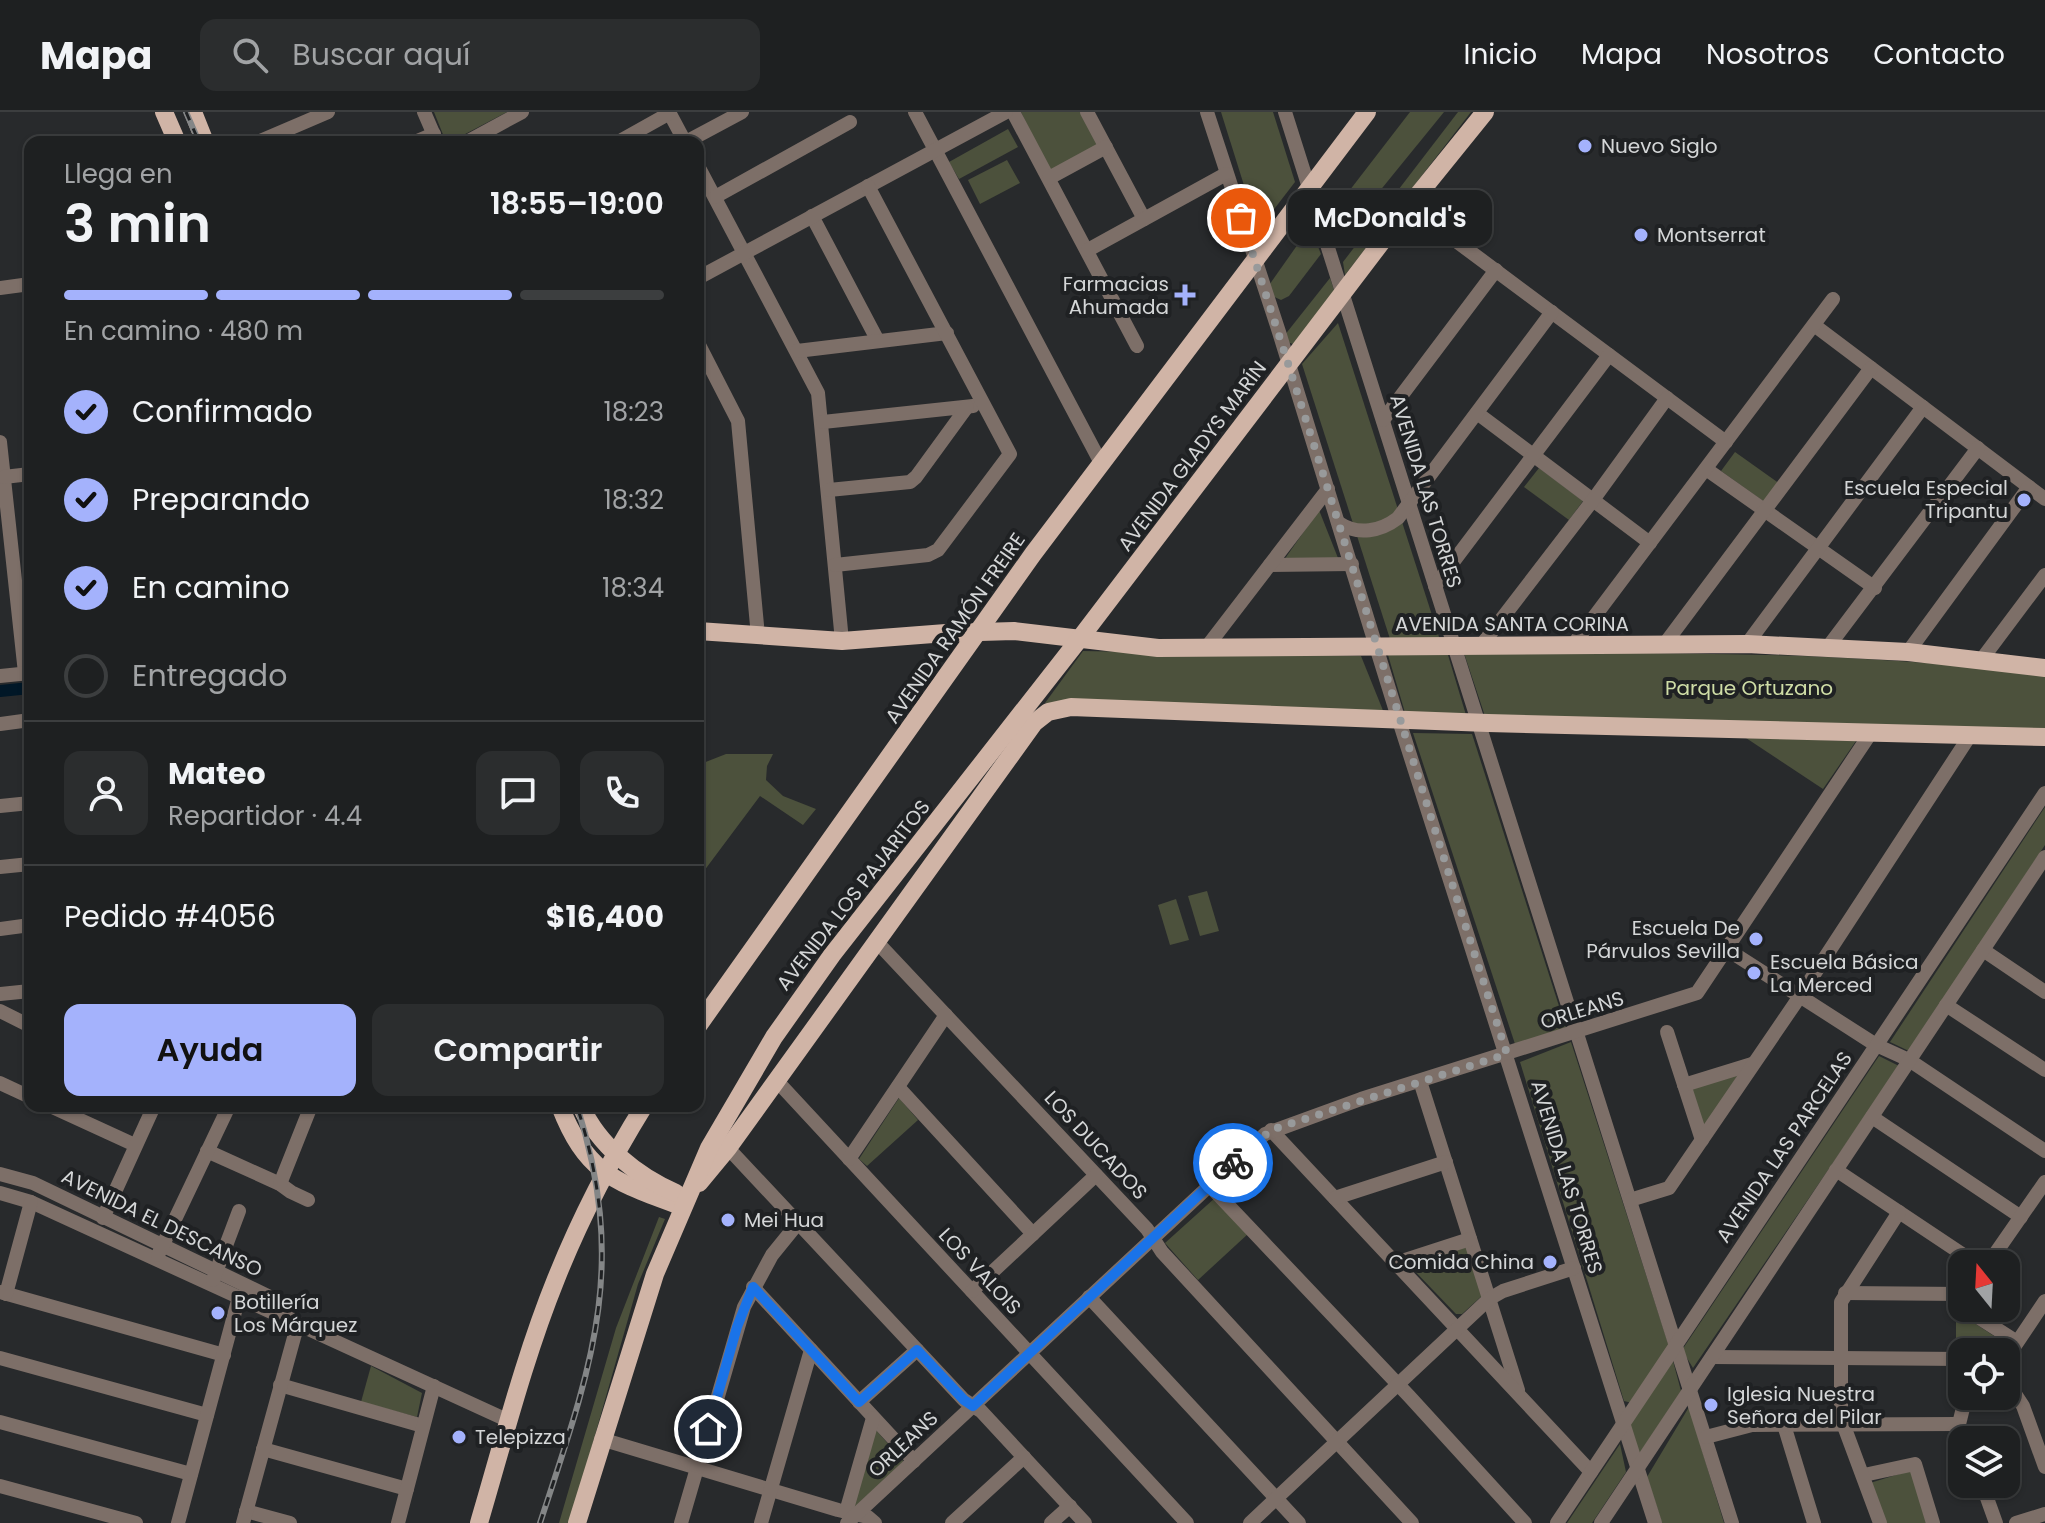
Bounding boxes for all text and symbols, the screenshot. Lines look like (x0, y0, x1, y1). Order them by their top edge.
search box (200, 19, 760, 91)
text: Mapa (40, 29, 152, 82)
icon: search (228, 33, 272, 77)
text: Buscar aquí (292, 33, 470, 76)
text: Inicio (1464, 35, 1537, 74)
text: Mapa (1581, 35, 1662, 74)
text: Nosotros (1706, 35, 1829, 74)
text: Contacto (1873, 35, 2005, 74)
place label: Nuevo Siglo (1601, 132, 1718, 160)
marker: Nuevo Siglo (1576, 137, 1594, 155)
text: Llega en (64, 156, 173, 192)
text: 18:55–19:00 (490, 182, 664, 225)
pin (1207, 184, 1275, 252)
text: 3 min (64, 187, 211, 260)
callout: McDonald's (1289, 190, 1493, 246)
icon: bag (1219, 196, 1263, 240)
text: McDonald's (1313, 200, 1467, 236)
place label: Montserrat (1657, 221, 1766, 249)
marker: Montserrat (1632, 226, 1650, 244)
place label: Farmacias Ahumada (1063, 270, 1169, 321)
marker: Farmacias Ahumada (1176, 286, 1194, 304)
text: En camino · 480 m (64, 313, 303, 349)
street label: AVENIDA GLADYS MARÍN (1111, 355, 1273, 557)
icon: check (64, 390, 108, 434)
text: Confirmado (132, 390, 313, 433)
street label: AVENIDA LAS TORRES (1383, 391, 1469, 591)
text: 18:23 (603, 394, 664, 430)
place label: Escuela Especial Tripantu (1844, 474, 2008, 525)
icon: check (64, 478, 108, 522)
text: Preparando (132, 478, 310, 521)
text: 18:32 (603, 482, 664, 518)
marker: Escuela Especial Tripantu (2015, 491, 2033, 509)
street label: AVENIDA RAMÓN FREIRE (878, 527, 1032, 729)
icon: check (64, 566, 108, 610)
text: En camino (132, 566, 290, 609)
text: 18:34 (602, 570, 664, 606)
street label: AVENIDA SANTA CORINA (1395, 610, 1629, 638)
text: Entregado (132, 654, 287, 697)
park label: Parque Ortuzano (1665, 674, 1833, 702)
button: person (64, 751, 148, 835)
button: chat (476, 751, 560, 835)
button: phone (580, 751, 664, 835)
text: Mateo (168, 752, 266, 795)
street label: AVENIDA LOS PAJARITOS (770, 794, 936, 996)
text: Repartidor · 4.4 (168, 798, 362, 834)
text: Pedido #4056 (64, 895, 276, 938)
text: $16,400 (546, 895, 664, 938)
place label: Escuela De Párvulos Sevilla (1586, 914, 1740, 965)
marker: Escuela De Párvulos Sevilla (1747, 930, 1765, 948)
place label: Escuela Básica La Merced (1770, 948, 1919, 999)
marker: Escuela Básica La Merced (1745, 964, 1763, 982)
street label: ORLEANS (1537, 984, 1627, 1036)
button: Ayuda (64, 1004, 356, 1096)
button: Compartir (372, 1004, 664, 1096)
street label: AVENIDA LAS PARCELAS (1709, 1046, 1859, 1248)
street label: AVENIDA LAS TORRES (1524, 1077, 1610, 1277)
street label: LOS DUCADOS (1038, 1084, 1154, 1206)
courier (1193, 1123, 1273, 1203)
icon: bike (1211, 1141, 1255, 1185)
street label: AVENIDA EL DESCANSO (57, 1162, 267, 1284)
place label: Mei Hua (744, 1206, 824, 1234)
marker: Mei Hua (719, 1211, 737, 1229)
street label: LOS VALOIS (932, 1221, 1028, 1321)
place label: Comida China (1388, 1248, 1534, 1276)
north arrow (1948, 1250, 2020, 1322)
map controls (1948, 1250, 2020, 1498)
marker: Comida China (1541, 1253, 1559, 1271)
place label: Botillería Los Márquez (234, 1288, 357, 1339)
marker: Botillería Los Márquez (209, 1304, 227, 1322)
button: locate (1948, 1338, 2020, 1410)
place label: Iglesia Nuestra Señora del Pilar (1727, 1380, 1882, 1431)
pin (674, 1395, 742, 1463)
marker: Iglesia Nuestra Señora del Pilar (1702, 1396, 1720, 1414)
street label: ORLEANS (862, 1404, 944, 1484)
icon: home (686, 1407, 730, 1451)
place label: Telepizza (475, 1423, 566, 1451)
button: layers (1948, 1426, 2020, 1498)
marker: Telepizza (450, 1428, 468, 1446)

